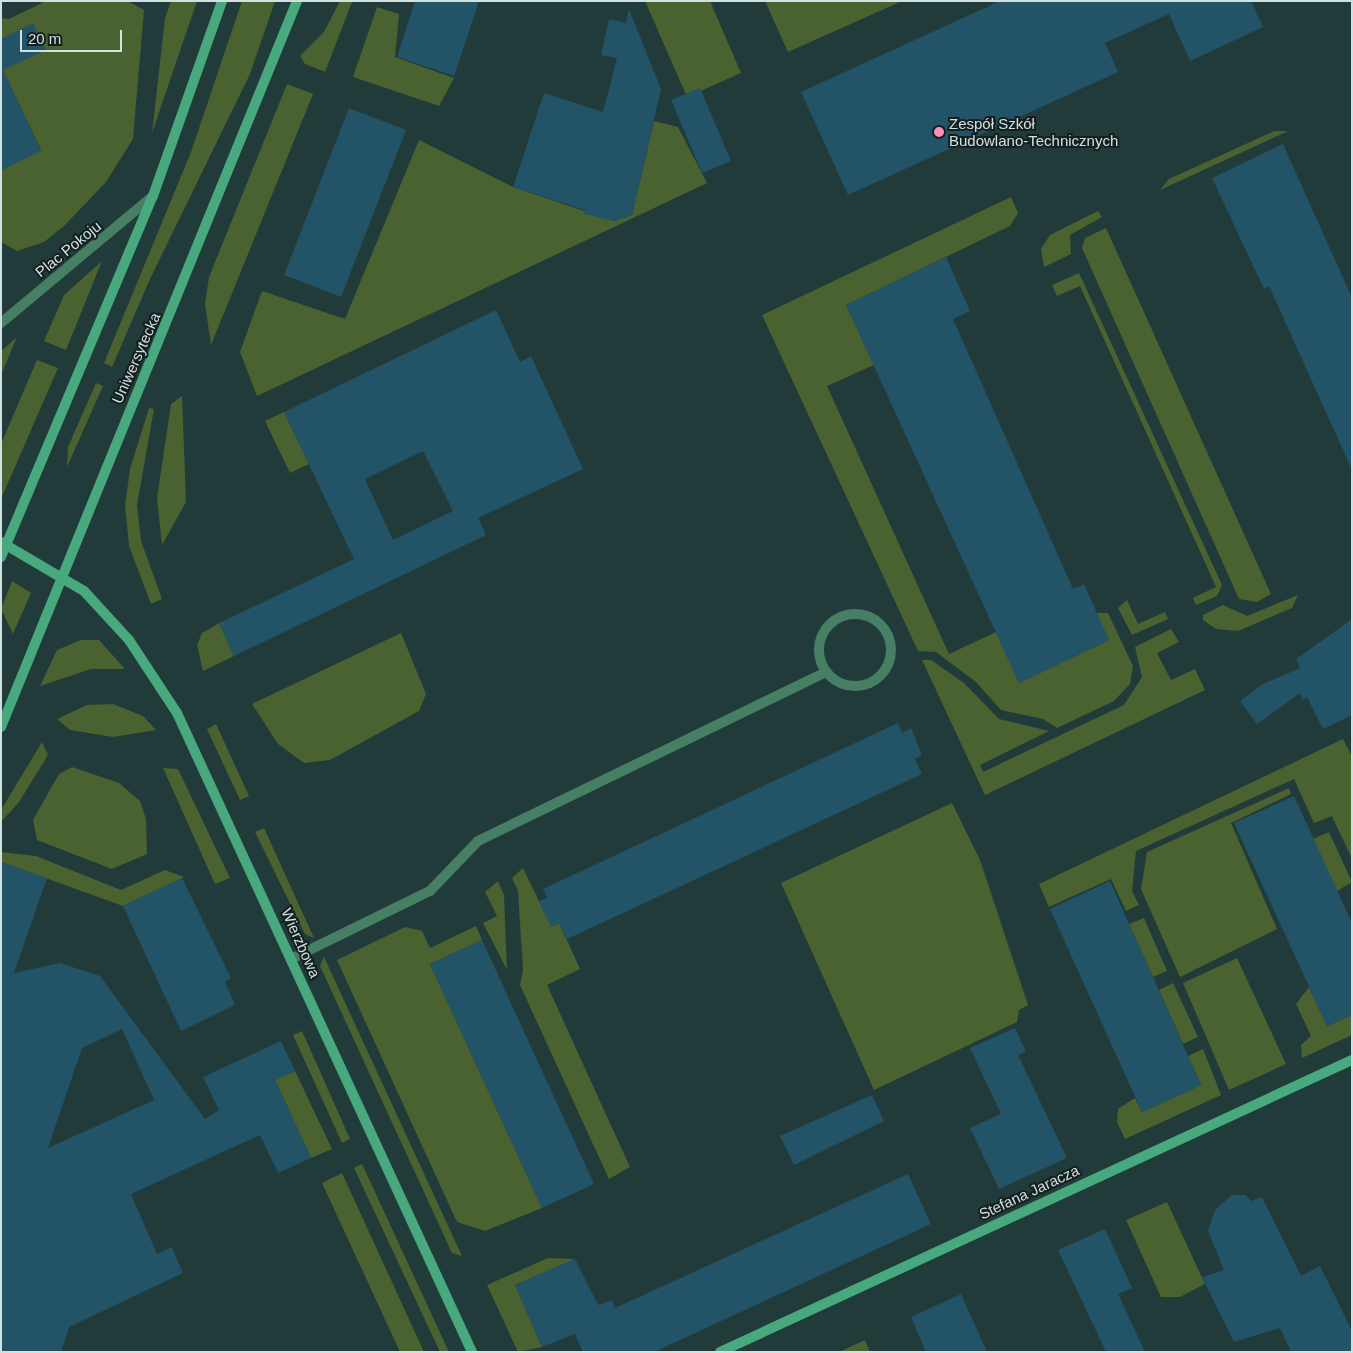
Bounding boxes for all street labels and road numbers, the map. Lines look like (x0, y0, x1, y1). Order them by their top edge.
street label: Plac Pokoju (32, 217, 104, 281)
street label: Uniwersytecka (108, 310, 164, 406)
street label: Wierzbowa (278, 905, 324, 981)
street label: Stefana Jaracza (976, 1161, 1082, 1223)

